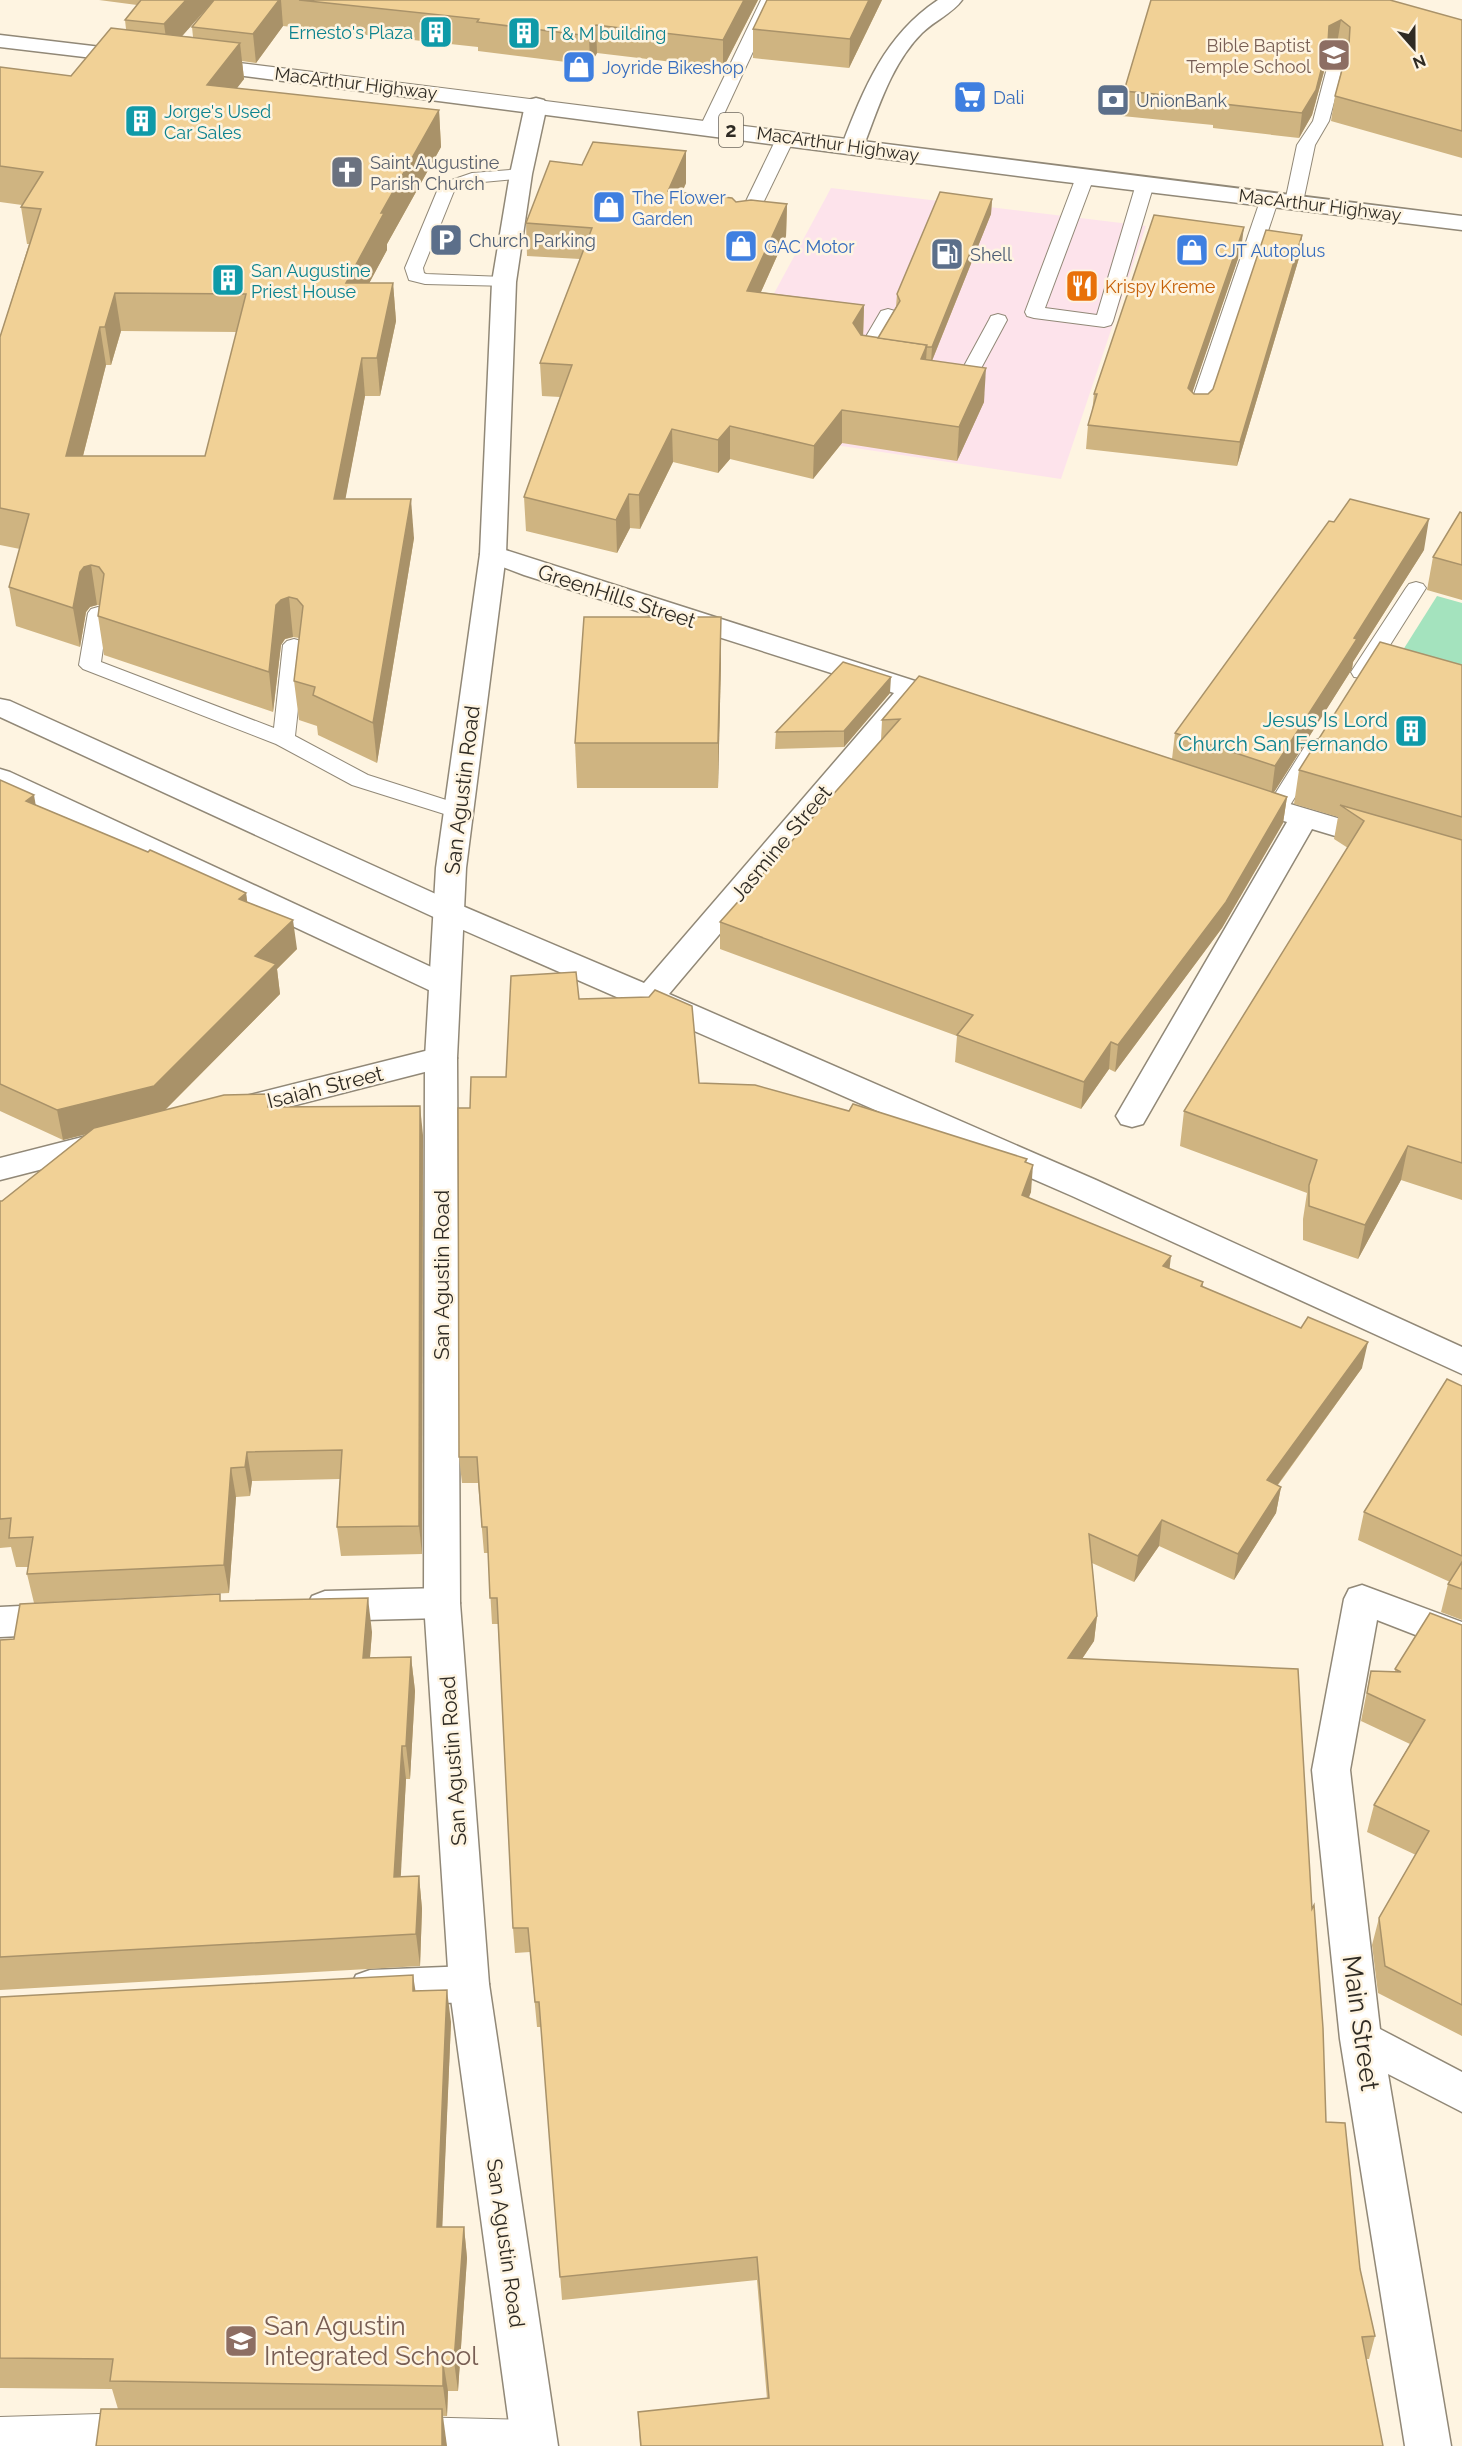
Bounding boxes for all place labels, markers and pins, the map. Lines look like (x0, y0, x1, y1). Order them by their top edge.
building icon: Ernesto's Plaza (418, 14, 454, 50)
building icon: T & M building (506, 15, 542, 51)
place label: Ernesto's Plaza (289, 22, 413, 43)
place label: T & M building (547, 23, 666, 44)
place label: Bible Baptist Temple School (1186, 35, 1311, 77)
school or university icon: Bible Baptist Temple School (1316, 37, 1352, 73)
shop icon: Joyride Bikeshop (561, 49, 597, 85)
place label: Joyride Bikeshop (602, 57, 744, 78)
supermarket icon: Dali (952, 79, 988, 115)
bank icon: UnionBank (1095, 82, 1131, 118)
place label: Dali (993, 87, 1024, 108)
place label: UnionBank (1136, 90, 1227, 111)
place label: Jorge's Used Car Sales (164, 101, 271, 143)
building icon: Jorge's Used Car Sales (123, 103, 159, 139)
place label: Saint Augustine Parish Church (370, 152, 500, 194)
church icon: Saint Augustine Parish Church (329, 154, 365, 190)
place label: The Flower Garden (632, 187, 726, 229)
shop icon: The Flower Garden (591, 189, 627, 225)
parking icon: Church Parking (428, 222, 464, 258)
shop icon: GAC Motor (723, 228, 759, 264)
place label: Church Parking (469, 230, 596, 251)
shop icon: CJT Autoplus (1174, 232, 1210, 268)
place label: GAC Motor (764, 236, 855, 257)
fuel station icon: Shell (929, 236, 965, 272)
place label: CJT Autoplus (1215, 240, 1325, 261)
place label: Shell (970, 244, 1012, 265)
place label: San Augustine Priest House (251, 260, 371, 302)
building icon: San Augustine Priest House (210, 262, 246, 298)
restaurant icon: Krispy Kreme (1064, 268, 1100, 304)
place label: Krispy Kreme (1105, 276, 1216, 297)
place label: Jesus Is Lord Church San Fernando (1178, 707, 1388, 756)
building icon: Jesus Is Lord Church San Fernando (1393, 713, 1429, 749)
place label: San Agustin Integrated School (264, 2311, 479, 2371)
school or university icon: San Agustin Integrated School (223, 2323, 259, 2359)

